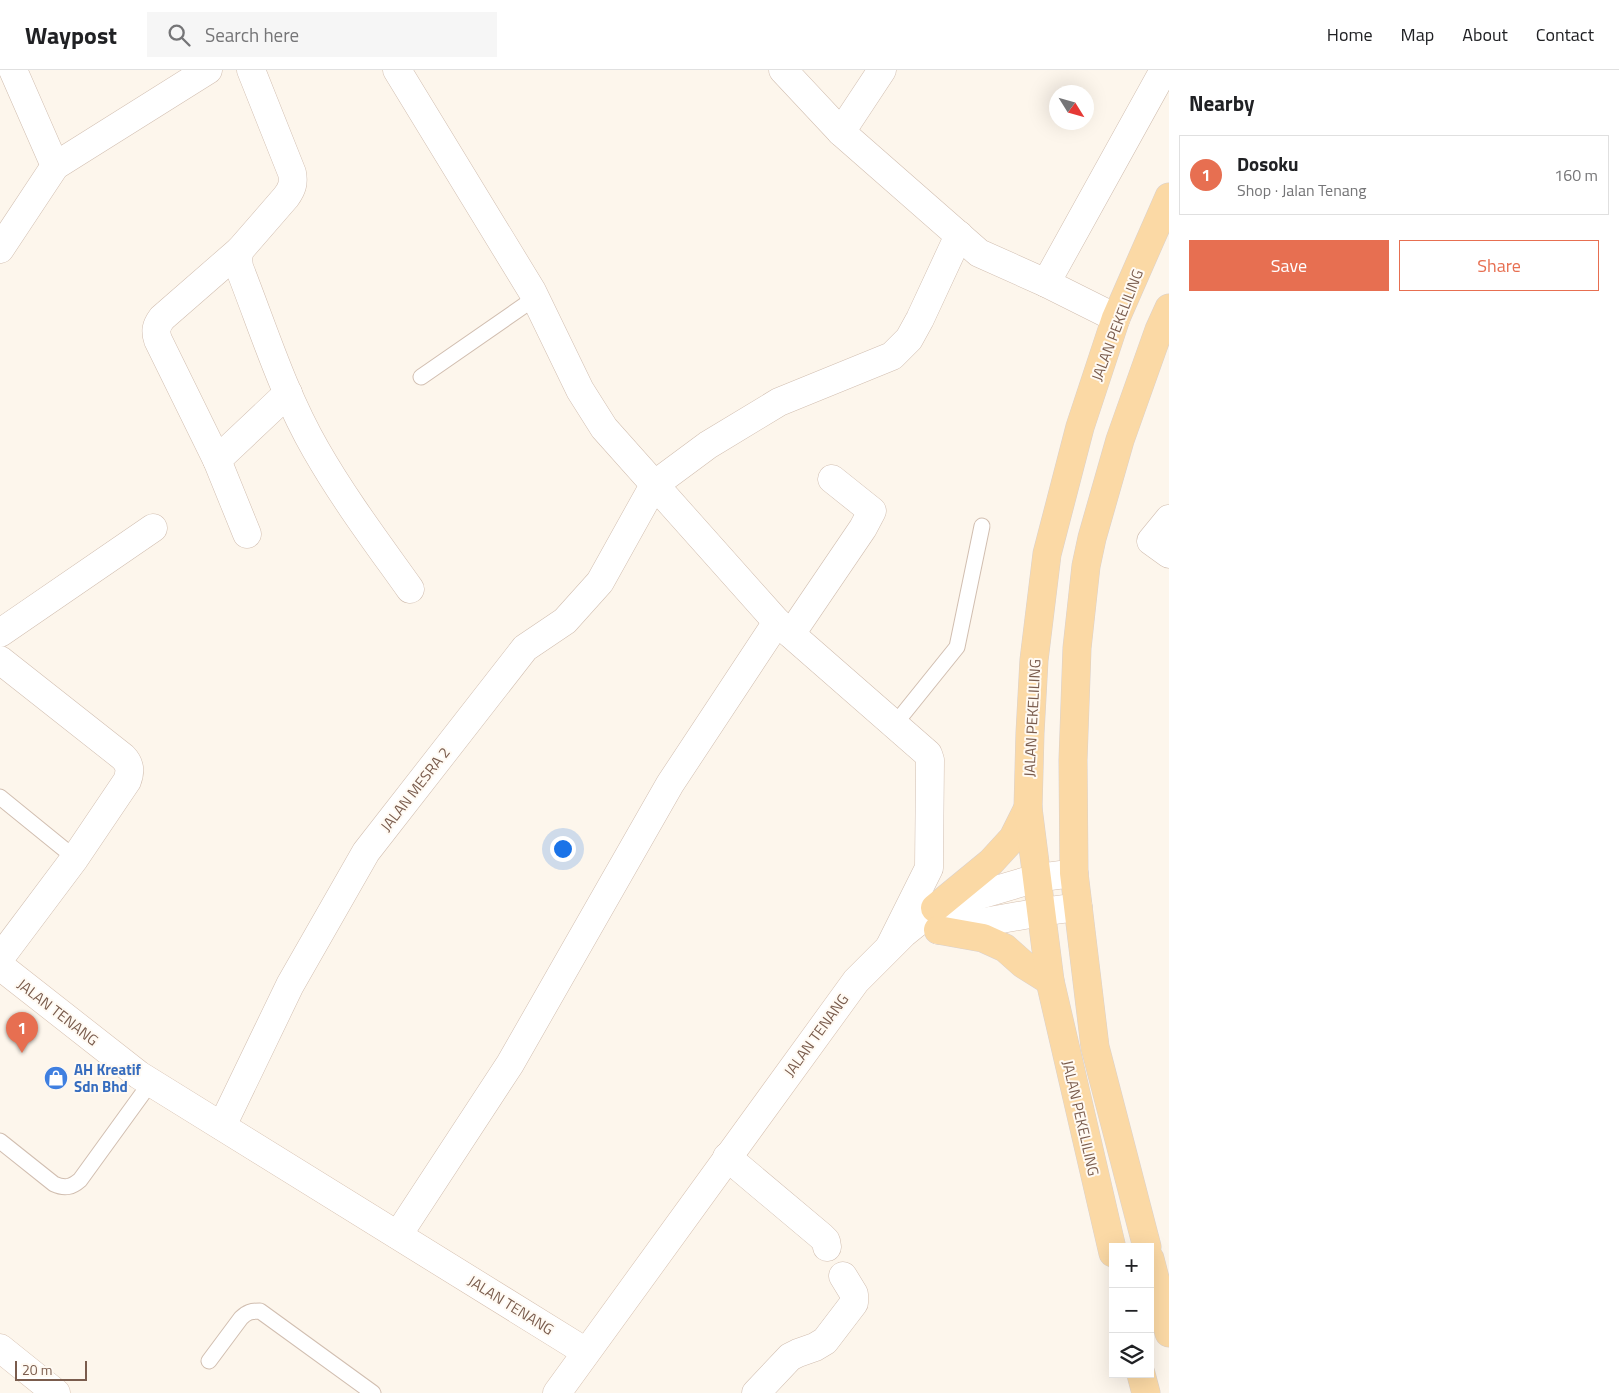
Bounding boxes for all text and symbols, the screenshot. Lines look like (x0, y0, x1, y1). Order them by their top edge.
search box (147, 12, 497, 57)
text: Waypost (25, 17, 117, 53)
text: Search here (205, 20, 299, 49)
icon: search (165, 21, 193, 49)
text: Home (1327, 21, 1373, 48)
text: Map (1401, 21, 1434, 48)
text: About (1462, 21, 1508, 48)
text: Contact (1536, 21, 1594, 48)
north arrow (1049, 85, 1094, 130)
text: Nearby (1189, 87, 1254, 119)
text: Dosoku (1237, 149, 1299, 178)
text: 1 (1202, 163, 1210, 187)
text: 160 m (1554, 163, 1598, 187)
text: Shop · Jalan Tenang (1237, 178, 1367, 202)
button: Save (1189, 240, 1389, 291)
button: Share (1399, 240, 1599, 291)
street label: JALAN PEKELILING (1085, 266, 1149, 384)
street label: JALAN PEKELILING (1017, 658, 1047, 778)
street label: JALAN MESRA 2 (375, 742, 455, 836)
your location (550, 836, 576, 862)
street label: JALAN TENANG (13, 973, 103, 1051)
street label: JALAN TENANG (778, 989, 854, 1081)
pin: 1 (6, 1012, 38, 1053)
place label: AH Kreatif Sdn Bhd (74, 1058, 142, 1098)
street label: JALAN PEKELILING (1057, 1058, 1105, 1178)
shop icon: AH Kreatif Sdn Bhd (43, 1065, 69, 1091)
map controls (1109, 1243, 1154, 1378)
button: + (1109, 1243, 1154, 1288)
street label: JALAN TENANG (464, 1269, 558, 1341)
button: − (1109, 1288, 1154, 1333)
button: layers (1109, 1333, 1154, 1378)
scale bar (15, 1358, 88, 1381)
text: 20 m (22, 1359, 52, 1380)

